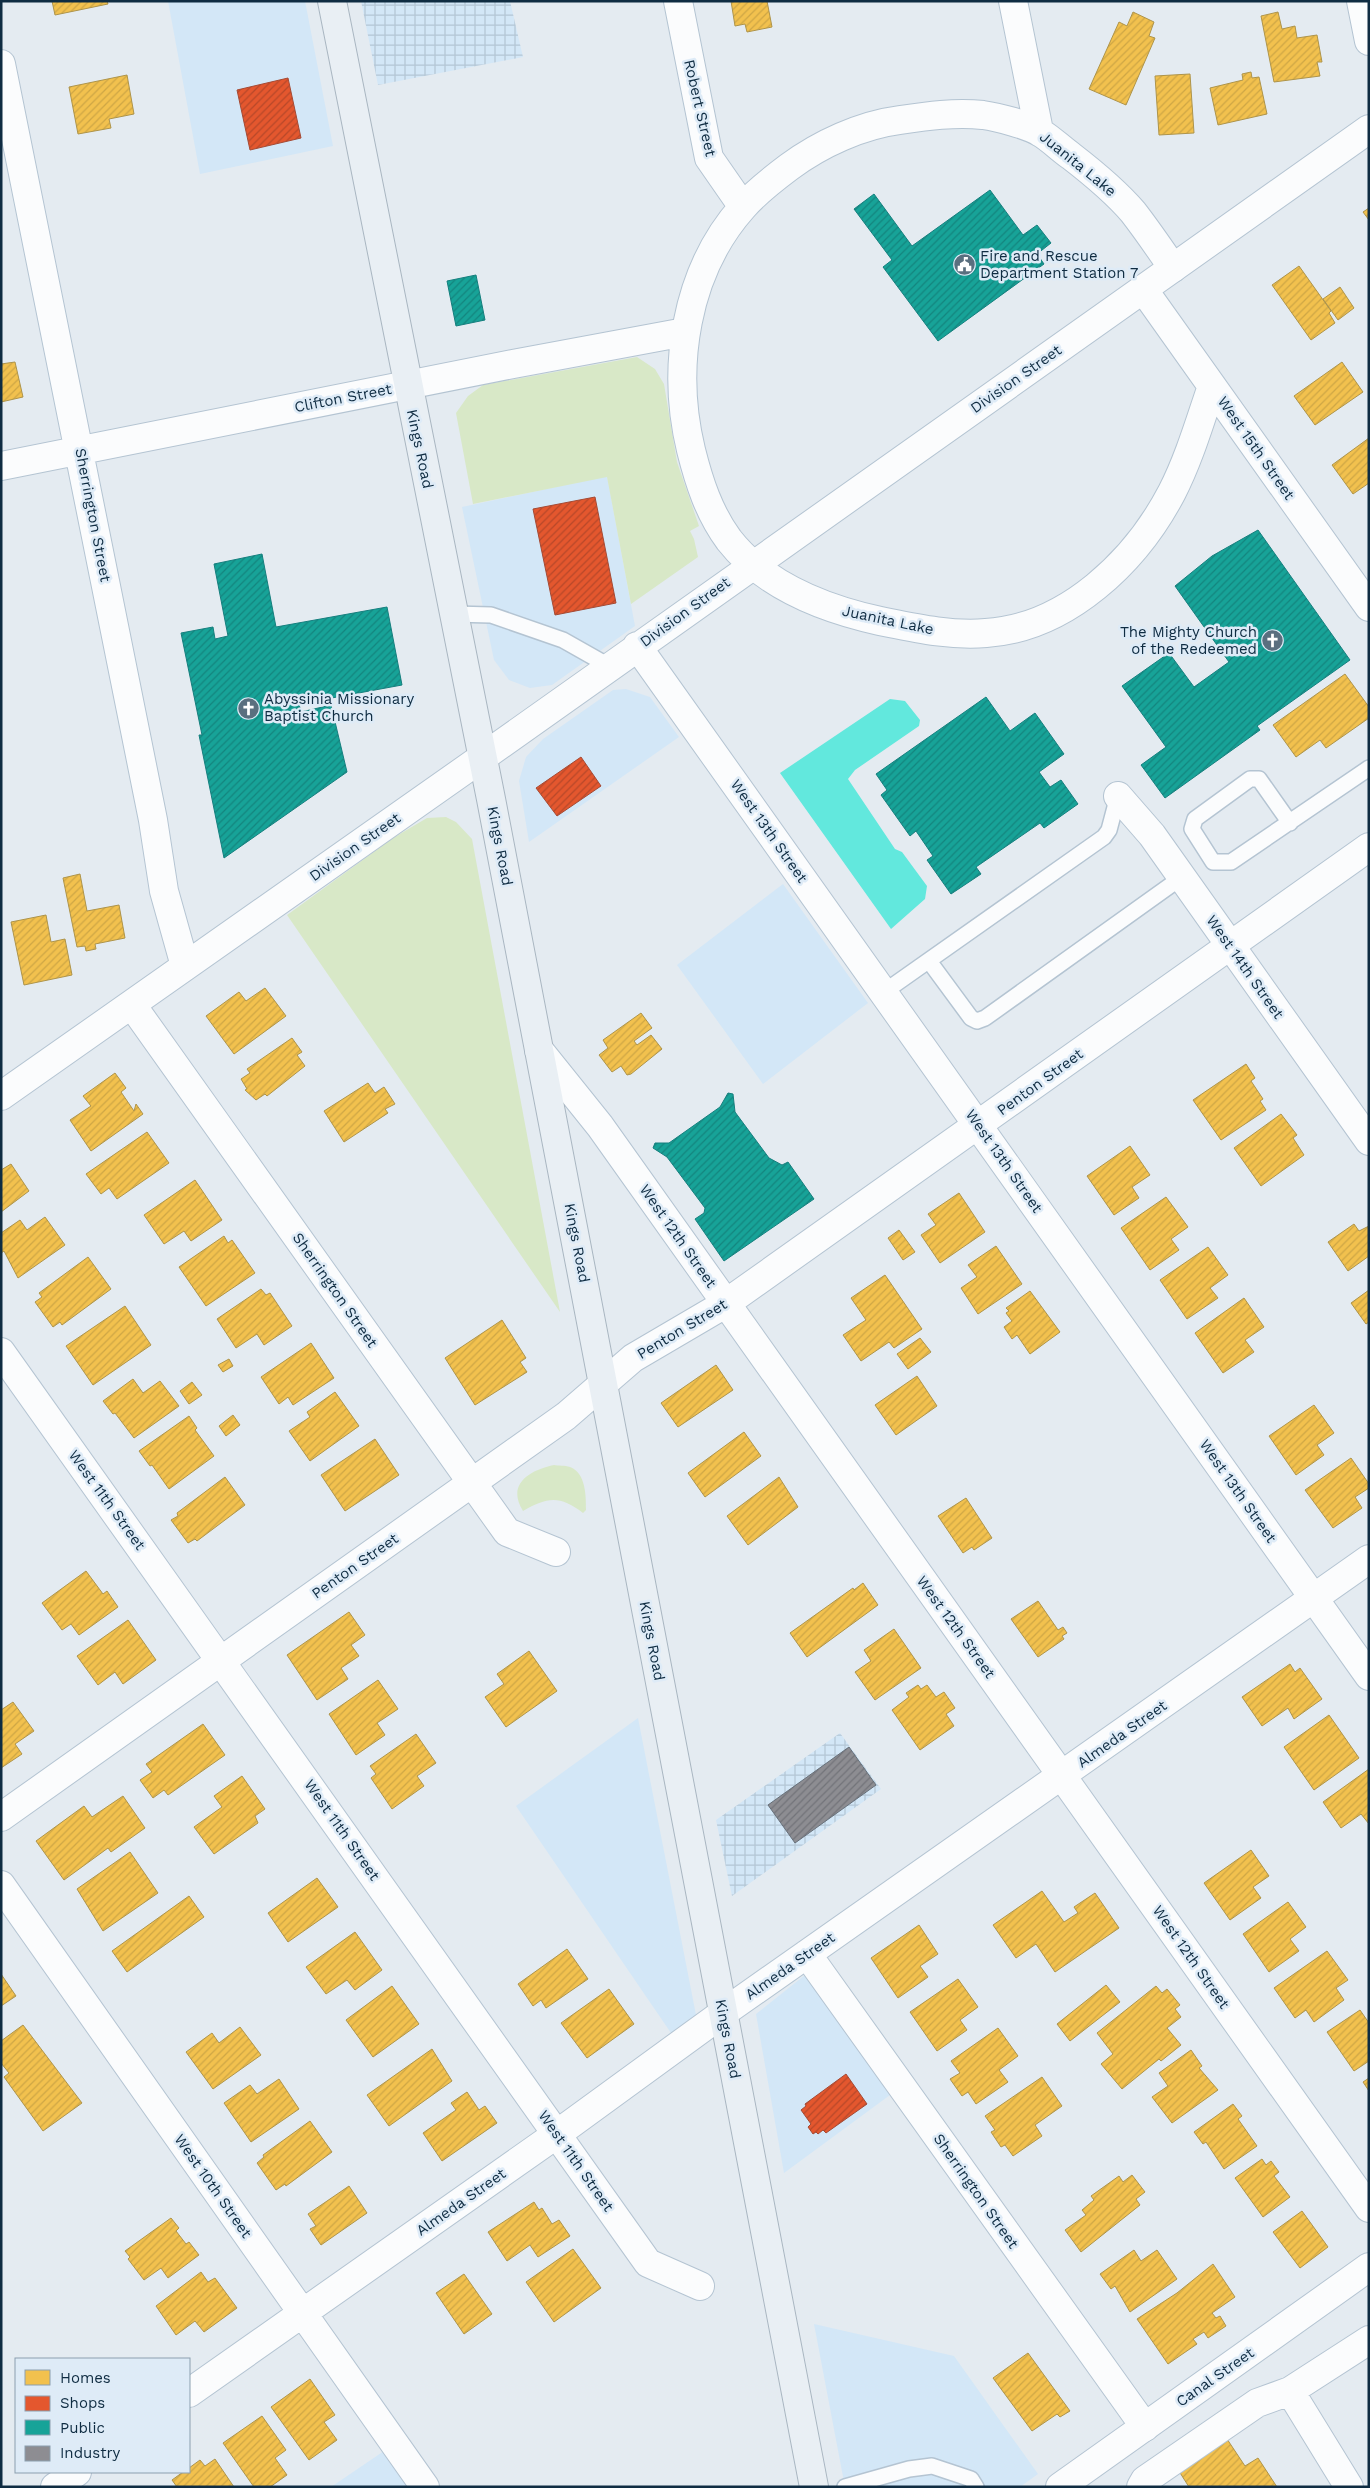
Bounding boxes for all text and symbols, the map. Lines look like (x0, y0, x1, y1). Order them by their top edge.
street label: Robert Street (680, 58, 720, 159)
street label: Juanita Lake (1036, 128, 1120, 200)
place label: Fire and Rescue Department Station 7 (980, 247, 1138, 282)
public building icon: Fire and Rescue Department Station 7 (952, 253, 976, 277)
street label: Division Street (967, 341, 1066, 417)
street label: Clifton Street (293, 380, 394, 416)
street label: West 15th Street (1214, 393, 1299, 504)
street label: Kings Road (403, 408, 437, 490)
street label: Sherrington Street (71, 447, 115, 584)
street label: Division Street (636, 573, 734, 651)
street label: Juanita Lake (841, 601, 935, 639)
place label: The Mighty Church of the Redeemed (1120, 623, 1257, 658)
church icon: The Mighty Church of the Redeemed (1261, 629, 1285, 653)
place label: Abyssinia Missionary Baptist Church (264, 690, 414, 725)
church icon: Abyssinia Missionary Baptist Church (236, 696, 260, 720)
street label: West 13th Street (727, 776, 812, 887)
street label: Kings Road (483, 805, 517, 887)
street label: Division Street (306, 809, 405, 885)
street label: West 14th Street (1203, 912, 1288, 1023)
street label: Penton Street (994, 1044, 1087, 1119)
street label: West 13th Street (962, 1106, 1047, 1217)
street label: West 12th Street (636, 1181, 721, 1292)
street label: Kings Road (560, 1202, 594, 1284)
street label: Sherrington Street (289, 1229, 382, 1351)
street label: Penton Street (634, 1295, 731, 1363)
street label: West 13th Street (1196, 1436, 1281, 1547)
street label: West 11th Street (65, 1447, 150, 1554)
street label: Penton Street (308, 1529, 402, 1603)
street label: West 12th Street (913, 1572, 1000, 1682)
street label: Kings Road (635, 1600, 669, 1682)
street label: Almeda Street (1074, 1696, 1171, 1772)
street label: West 11th Street (300, 1776, 384, 1885)
street label: West 12th Street (1149, 1902, 1234, 2013)
street label: Almeda Street (742, 1928, 839, 2004)
street label: Kings Road (711, 1998, 745, 2080)
street label: West 11th Street (534, 2107, 618, 2216)
street label: Sherrington Street (930, 2130, 1023, 2252)
street label: West 10th Street (170, 2131, 256, 2242)
street label: Almeda Street (413, 2164, 510, 2240)
street label: Canal Street (1173, 2343, 1258, 2410)
legend (15, 2358, 190, 2473)
text: Homes (60, 2369, 111, 2387)
text: Shops (60, 2394, 105, 2412)
text: Public (60, 2419, 105, 2437)
text: Industry (60, 2444, 121, 2462)

